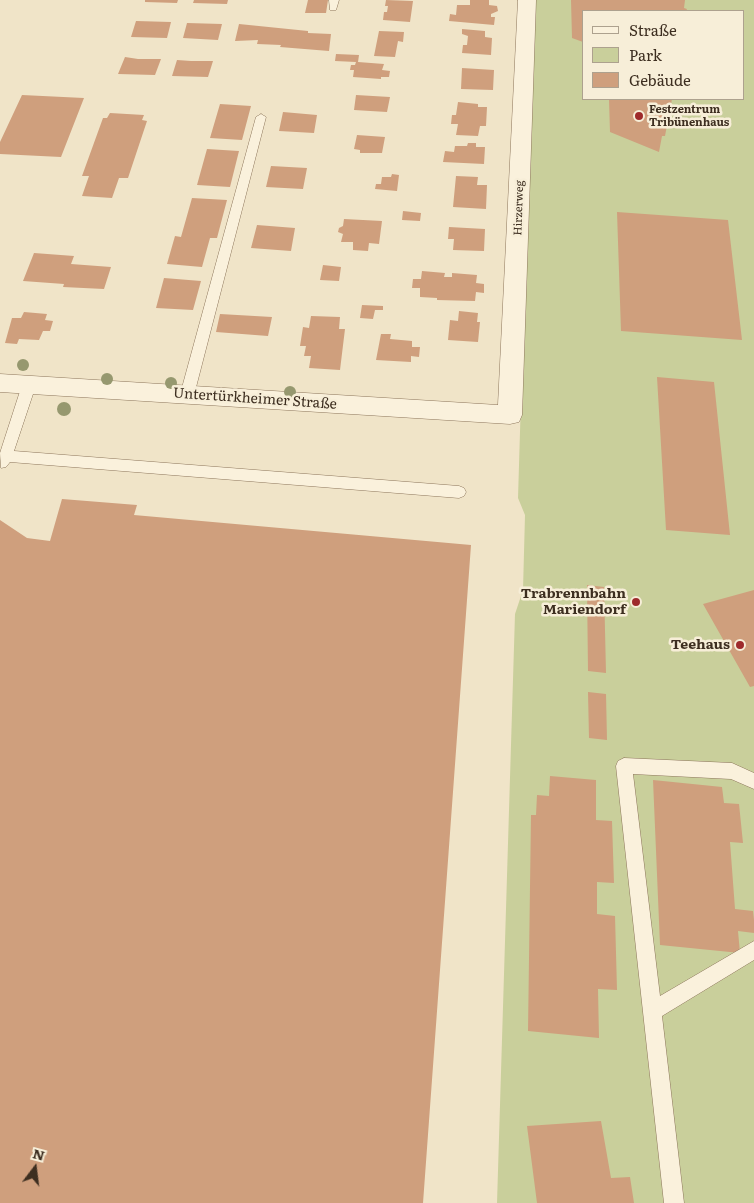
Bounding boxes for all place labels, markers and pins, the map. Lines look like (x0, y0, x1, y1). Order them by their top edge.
place label: Festzentrum Tribünenhaus (649, 103, 729, 129)
marker: Festzentrum Tribünenhaus (633, 110, 645, 122)
place label: Trabrennbahn Mariendorf (521, 586, 626, 618)
marker: Trabrennbahn Mariendorf (630, 596, 642, 608)
place label: Teehaus (671, 637, 730, 653)
marker: Teehaus (734, 639, 746, 651)

